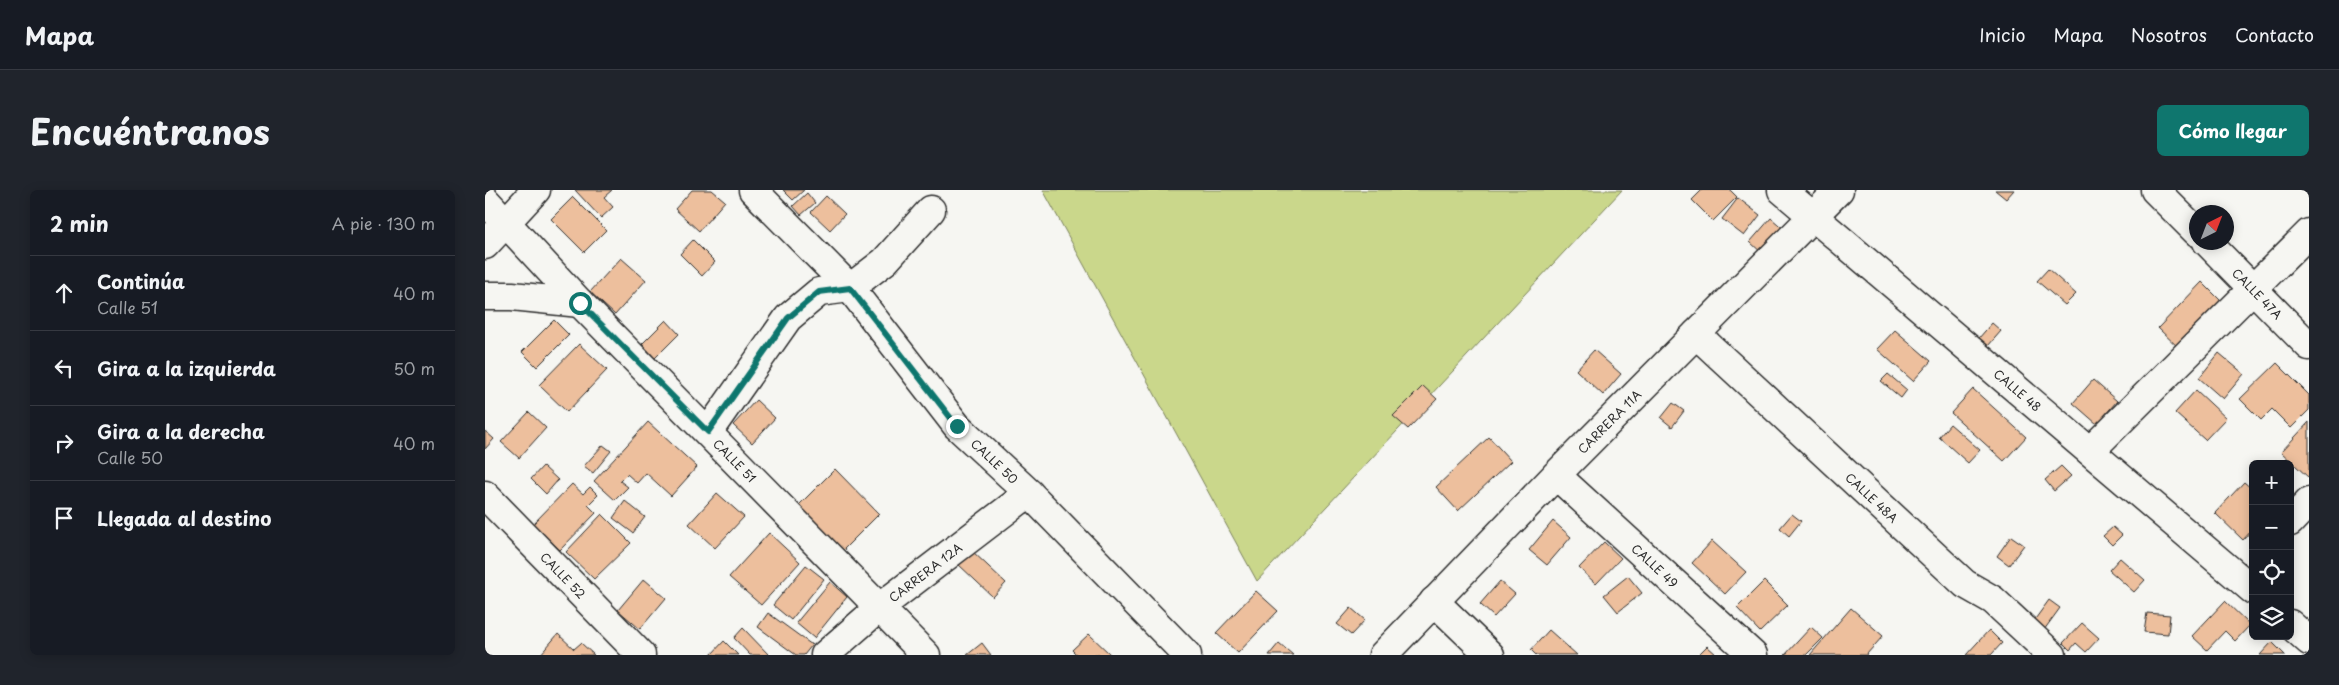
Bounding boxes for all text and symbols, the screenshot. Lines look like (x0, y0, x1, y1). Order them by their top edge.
text: Mapa (25, 17, 94, 53)
text: Inicio (1979, 21, 2026, 48)
text: Mapa (2054, 21, 2103, 48)
text: Nosotros (2131, 21, 2207, 48)
text: Contacto (2235, 21, 2314, 48)
text: Encuéntranos (30, 104, 270, 157)
button: Cómo llegar (2157, 105, 2309, 156)
north arrow (2189, 205, 2234, 250)
text: 2 min (50, 207, 109, 239)
text: A pie · 130 m (332, 211, 435, 235)
street label: CALLE 47A (2228, 264, 2287, 323)
text: Continúa (97, 267, 185, 295)
icon: ahead (50, 279, 78, 307)
text: 40 m (393, 281, 435, 305)
route start (569, 292, 592, 315)
text: Calle 51 (97, 295, 158, 319)
icon: left (50, 354, 78, 382)
text: Gira a la izquierda (97, 354, 276, 382)
text: 50 m (394, 356, 435, 380)
street label: CALLE 48 (1990, 365, 2045, 415)
street label: CARRERA 11A (1573, 386, 1645, 457)
route end (946, 415, 969, 438)
text: Gira a la derecha (97, 417, 265, 445)
icon: right (50, 429, 78, 457)
text: 40 m (393, 431, 435, 455)
street label: CALLE 50 (967, 434, 1022, 488)
street label: CALLE 51 (709, 435, 761, 486)
text: Calle 50 (97, 445, 163, 469)
map controls (2249, 460, 2294, 640)
button: + (2249, 460, 2294, 505)
street label: CALLE 48A (1841, 468, 1902, 526)
icon: arrive (50, 504, 78, 532)
text: Llegada al destino (97, 504, 271, 532)
button: − (2249, 505, 2294, 550)
street label: CARRERA 12A (885, 538, 966, 606)
street label: CALLE 49 (1628, 539, 1682, 591)
street label: CALLE 52 (536, 548, 590, 602)
button: locate (2249, 550, 2294, 595)
button: layers (2249, 595, 2294, 640)

